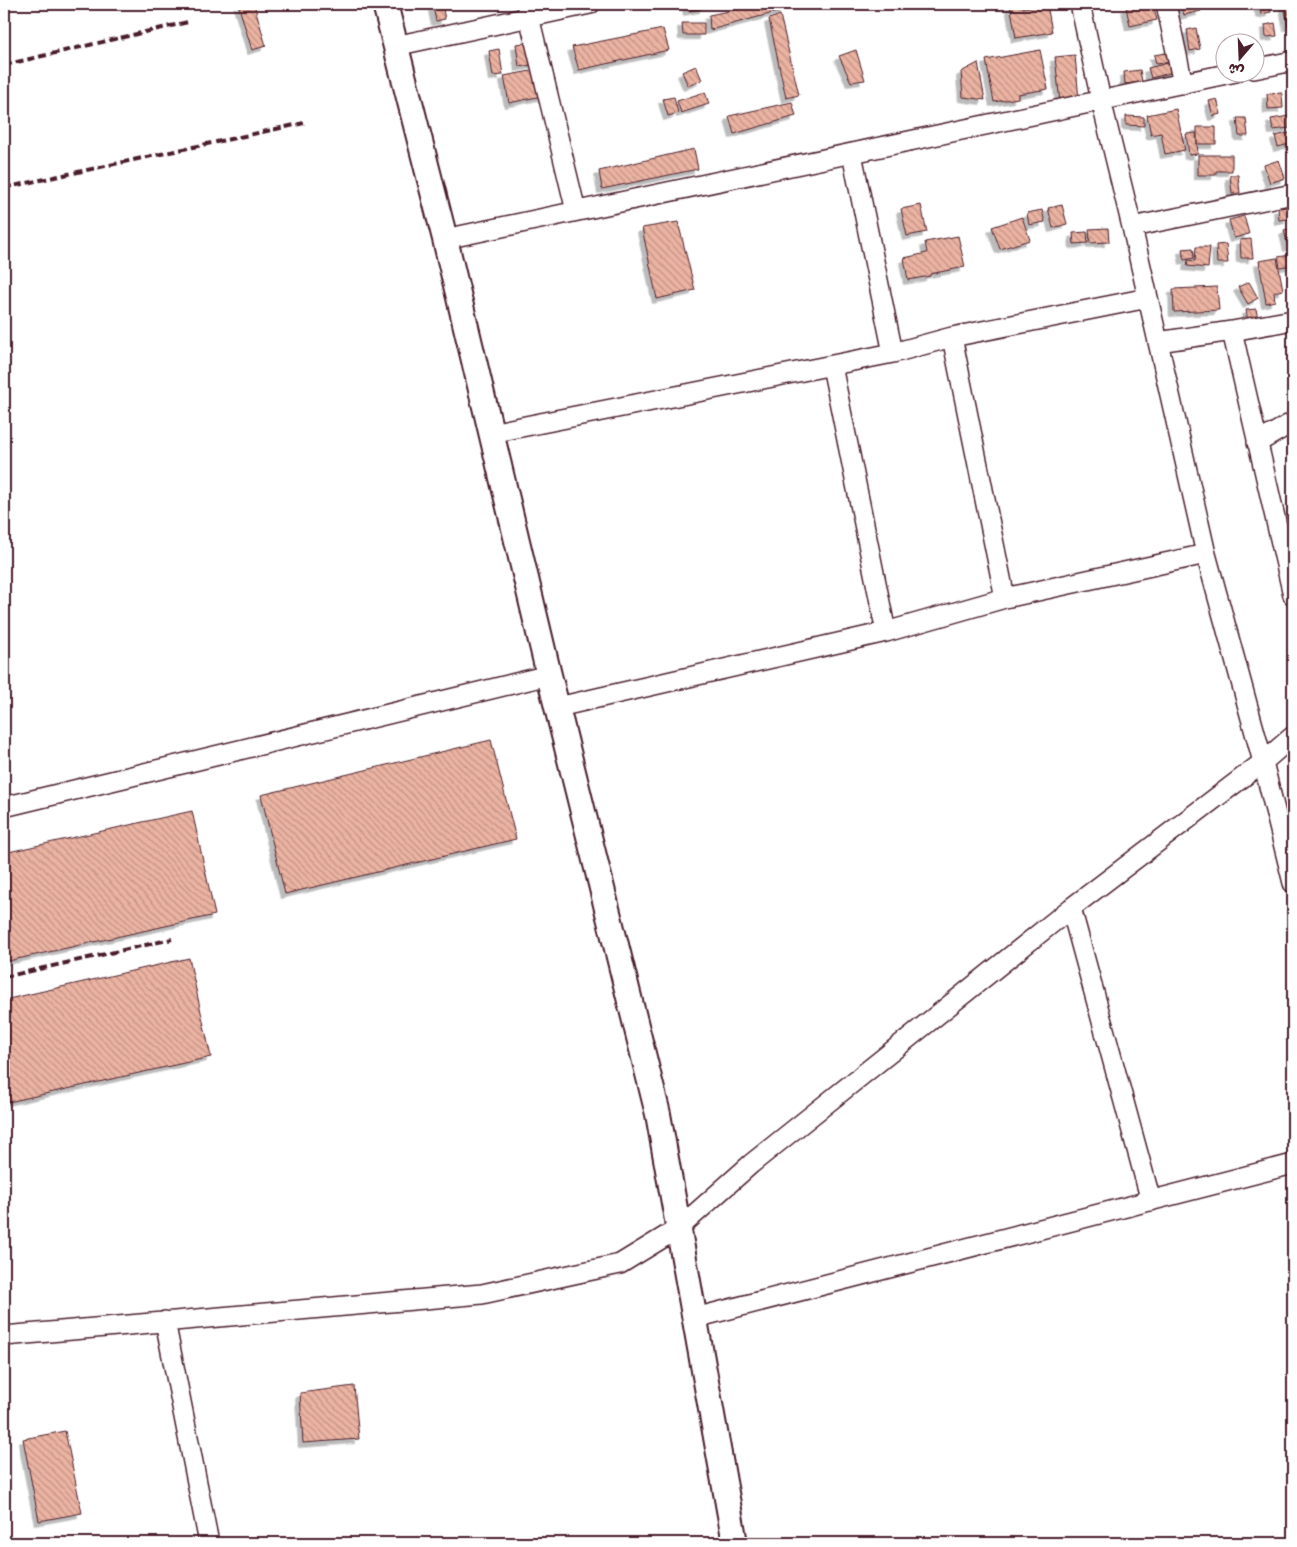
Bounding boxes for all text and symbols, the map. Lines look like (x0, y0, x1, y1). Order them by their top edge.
north arrow (1214, 32, 1264, 82)
text: ش (1226, 59, 1246, 80)

